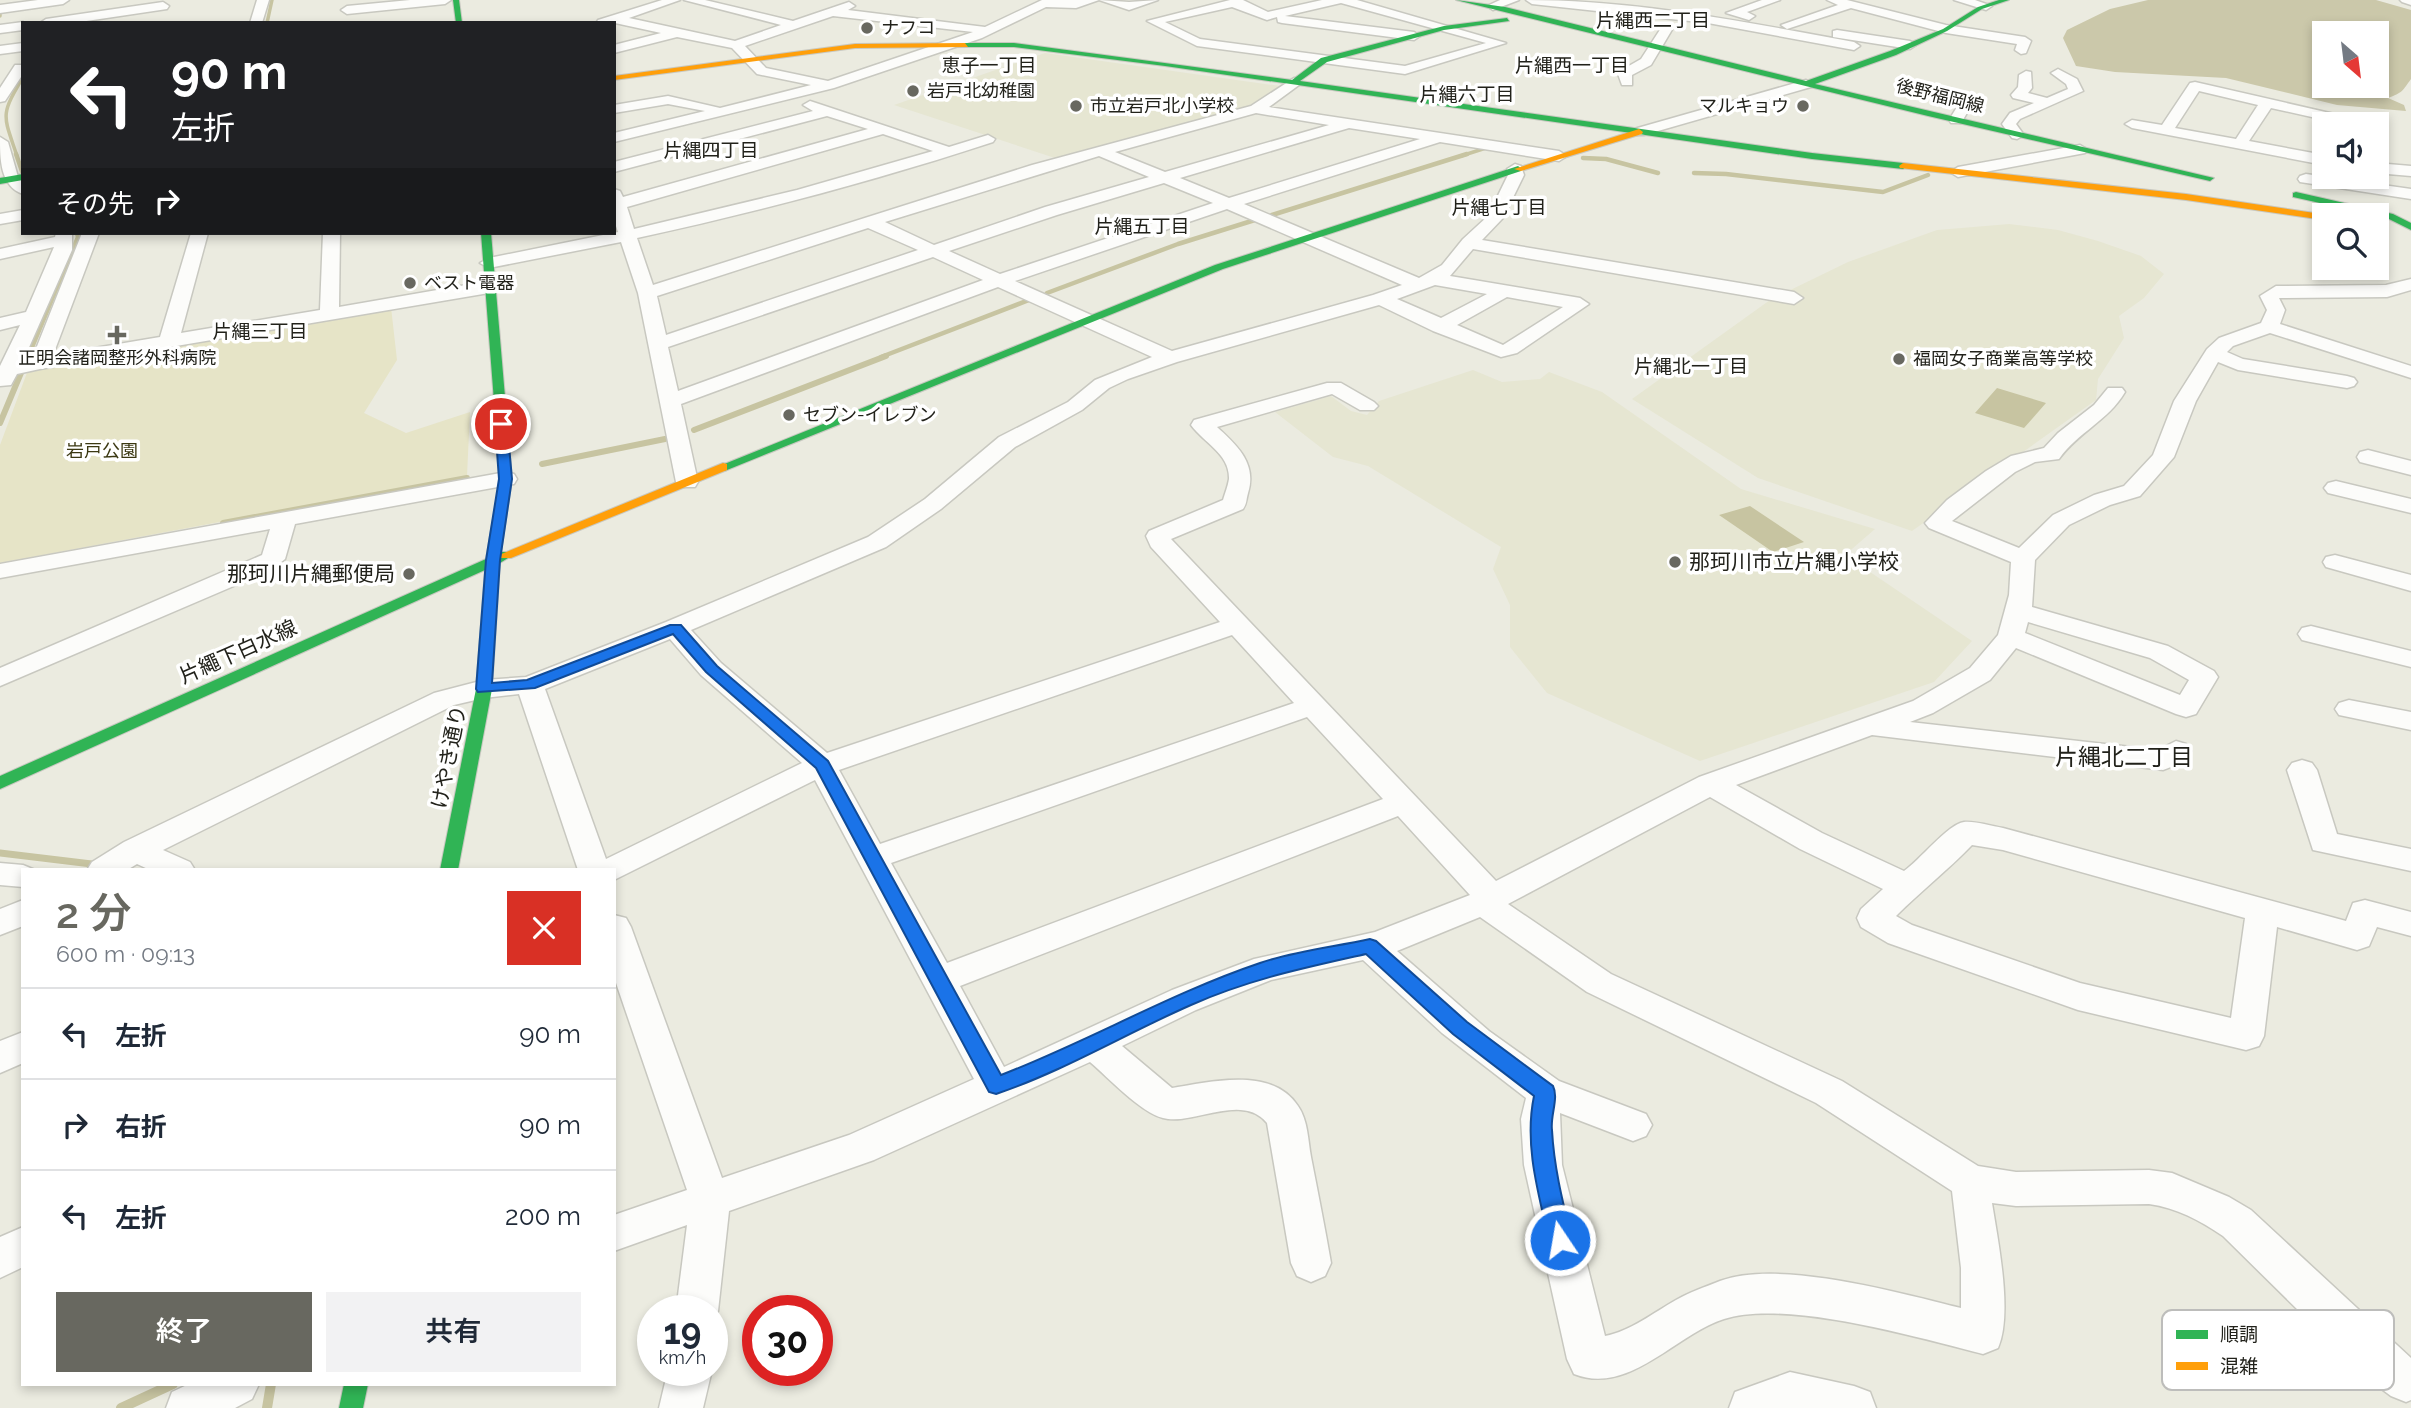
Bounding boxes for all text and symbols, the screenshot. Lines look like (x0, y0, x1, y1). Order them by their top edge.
district label: 片縄西二丁目 (1596, 9, 1710, 31)
place label: ナフコ (881, 17, 935, 38)
marker: ナフコ (859, 20, 875, 36)
north arrow (2312, 21, 2389, 98)
map controls (2312, 21, 2389, 280)
text: 90 m (171, 43, 287, 100)
icon: left (56, 49, 147, 140)
district label: 恵子一丁目 (941, 54, 1037, 76)
district label: 片縄西一丁目 (1515, 54, 1629, 76)
street label: 後野福岡線 (1894, 74, 1986, 117)
place label: 岩戸北幼稚園 (927, 80, 1035, 101)
marker: 岩戸北幼稚園 (905, 83, 921, 99)
district label: 片縄六丁目 (1419, 83, 1515, 105)
place label: 市立岩戸北小学校 (1090, 95, 1234, 116)
place label: マルキョウ (1699, 95, 1789, 116)
marker: 市立岩戸北小学校 (1068, 98, 1084, 114)
marker: マルキョウ (1795, 98, 1811, 114)
text: 左折 (171, 109, 235, 146)
button: sound (2312, 112, 2389, 189)
district label: 片縄四丁目 (663, 139, 759, 161)
icon: right (148, 182, 186, 220)
text: その先 (56, 189, 134, 219)
district label: 片縄七丁目 (1451, 196, 1547, 218)
button: search (2312, 203, 2389, 280)
district label: 片縄五丁目 (1094, 215, 1190, 237)
place label: ベスト電器 (424, 272, 514, 293)
marker: ベスト電器 (402, 275, 418, 291)
district label: 片縄三丁目 (212, 320, 308, 342)
marker: 正明会諸岡整形外科病院 (107, 325, 127, 345)
place label: 正明会諸岡整形外科病院 (18, 347, 216, 368)
place label: 福岡女子商業高等学校 (1913, 348, 2093, 369)
marker: 福岡女子商業高等学校 (1891, 351, 1907, 367)
district label: 片縄北一丁目 (1634, 355, 1748, 377)
pin (471, 394, 531, 454)
place label: セブン-イレブン (803, 404, 937, 425)
icon: arrive (482, 405, 520, 443)
marker: セブン-イレブン (781, 407, 797, 423)
park label: 岩戸公園 (66, 440, 138, 461)
place label: 那珂川市立片縄小学校 (1689, 549, 1899, 574)
marker: 那珂川市立片縄小学校 (1667, 554, 1683, 570)
place label: 那珂川片縄郵便局 (227, 561, 395, 586)
marker: 那珂川片縄郵便局 (401, 566, 417, 582)
street label: 片繩下白水線 (175, 614, 300, 689)
street label: けやき通り (426, 703, 471, 811)
district label: 片縄北二丁目 (2055, 743, 2193, 770)
text: 2 分 (56, 889, 131, 938)
button: close (507, 891, 581, 965)
text: 600 m · 09:13 (56, 940, 195, 967)
icon: left (56, 1015, 94, 1053)
text: 90 m (519, 1019, 581, 1049)
text: 左折 (115, 1021, 167, 1051)
icon: right (56, 1106, 94, 1144)
text: 90 m (519, 1110, 581, 1140)
text: 右折 (115, 1112, 167, 1142)
icon: left (56, 1197, 94, 1235)
text: 200 m (505, 1201, 581, 1231)
text: 左折 (115, 1203, 167, 1233)
position arrow (1523, 1203, 1597, 1277)
button: 終了 (56, 1292, 312, 1372)
button: 共有 (326, 1292, 581, 1372)
speed limit sign: 30 (742, 1295, 833, 1386)
legend (2162, 1310, 2394, 1390)
text: 19 (664, 1311, 701, 1352)
text: 順調 (2220, 1323, 2258, 1345)
text: km/h (659, 1347, 706, 1368)
text: 混雑 (2220, 1355, 2258, 1377)

